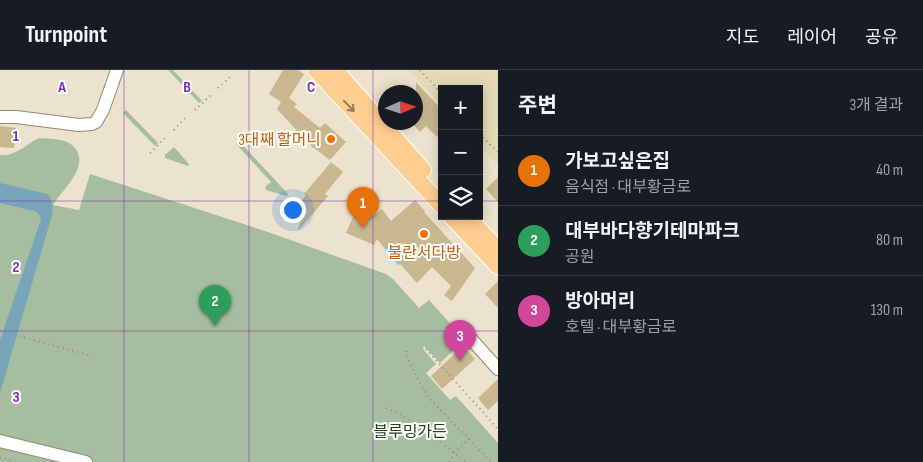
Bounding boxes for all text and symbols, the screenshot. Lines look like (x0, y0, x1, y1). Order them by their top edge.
text: Turnpoint (25, 20, 107, 49)
text: 지도 (726, 27, 759, 48)
text: 레이어 (787, 27, 837, 48)
text: 공유 (865, 27, 898, 48)
text: A (57, 78, 66, 97)
text: B (183, 78, 191, 97)
text: C (307, 78, 315, 97)
north arrow (378, 85, 423, 130)
map controls (438, 85, 483, 220)
button: + (438, 85, 483, 130)
text: 주변 (518, 93, 557, 118)
text: 3개 결과 (850, 96, 903, 115)
one-way arrow (343, 100, 355, 112)
text: 1 (13, 127, 20, 146)
button: − (438, 130, 483, 175)
place label: 3대째 할머니 (238, 131, 321, 150)
marker: 3대째 할머니 (325, 133, 337, 145)
text: 가보고싶은집 (565, 150, 670, 173)
text: 1 (531, 161, 537, 180)
text: 40 m (876, 161, 903, 180)
button: layers (438, 175, 483, 220)
text: 음식점 · 대부황금로 (565, 178, 691, 197)
pin: 1 (347, 187, 379, 228)
your location (280, 197, 306, 223)
text: 대부바다향기테마파크 (565, 220, 740, 243)
marker: 불란서다방 (418, 228, 430, 240)
text: 2 (530, 231, 538, 250)
text: 80 m (876, 231, 903, 250)
place label: 불란서다방 (387, 244, 461, 263)
text: 공원 (565, 248, 594, 267)
text: 2 (12, 258, 20, 277)
pin: 2 (199, 285, 231, 326)
text: 방아머리 (565, 290, 635, 313)
text: 3 (530, 301, 538, 320)
text: 130 m (871, 301, 903, 320)
text: 호텔 · 대부황금로 (565, 318, 676, 337)
pin: 3 (444, 320, 476, 361)
text: 3 (12, 388, 20, 407)
park label: 블루밍가든 (373, 423, 447, 442)

